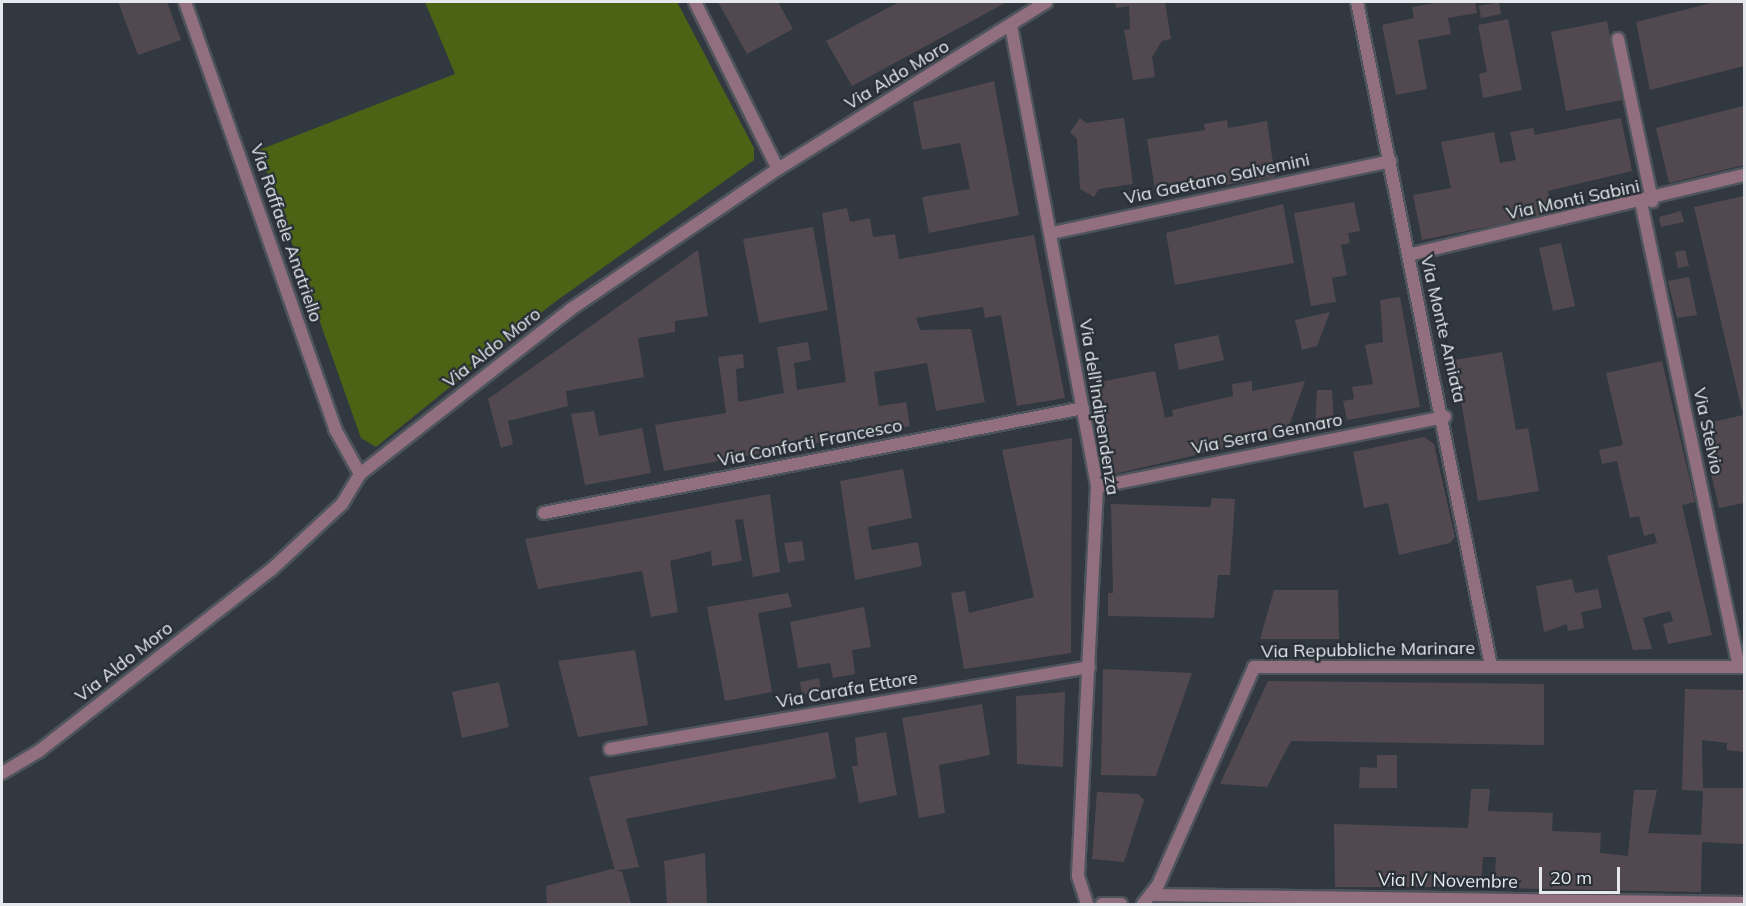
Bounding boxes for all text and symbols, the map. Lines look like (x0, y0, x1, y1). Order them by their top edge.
street label: Via Aldo Moro (841, 35, 953, 115)
street label: Via Raffaele Anatriello (245, 141, 327, 325)
street label: Via Gaetano Salvemini (1122, 149, 1312, 209)
street label: Via Monti Sabini (1504, 175, 1642, 225)
street label: Via Monte Amiata (1416, 253, 1470, 405)
street label: Via Aldo Moro (439, 303, 545, 393)
street label: Via dell'Indipendenza (1074, 317, 1124, 497)
street label: Via Stelvio (1688, 386, 1728, 476)
street label: Via Serra Gennaro (1190, 409, 1344, 459)
street label: Via Conforti Francesco (716, 415, 904, 471)
street label: Via Aldo Moro (71, 617, 177, 707)
street label: Via Repubbliche Marinare (1261, 637, 1475, 663)
street label: Via Carafa Ettore (775, 667, 919, 713)
scale bar (1542, 855, 1623, 893)
text: 20 m (1550, 866, 1592, 889)
street label: Via IV Novembre (1378, 869, 1518, 893)

